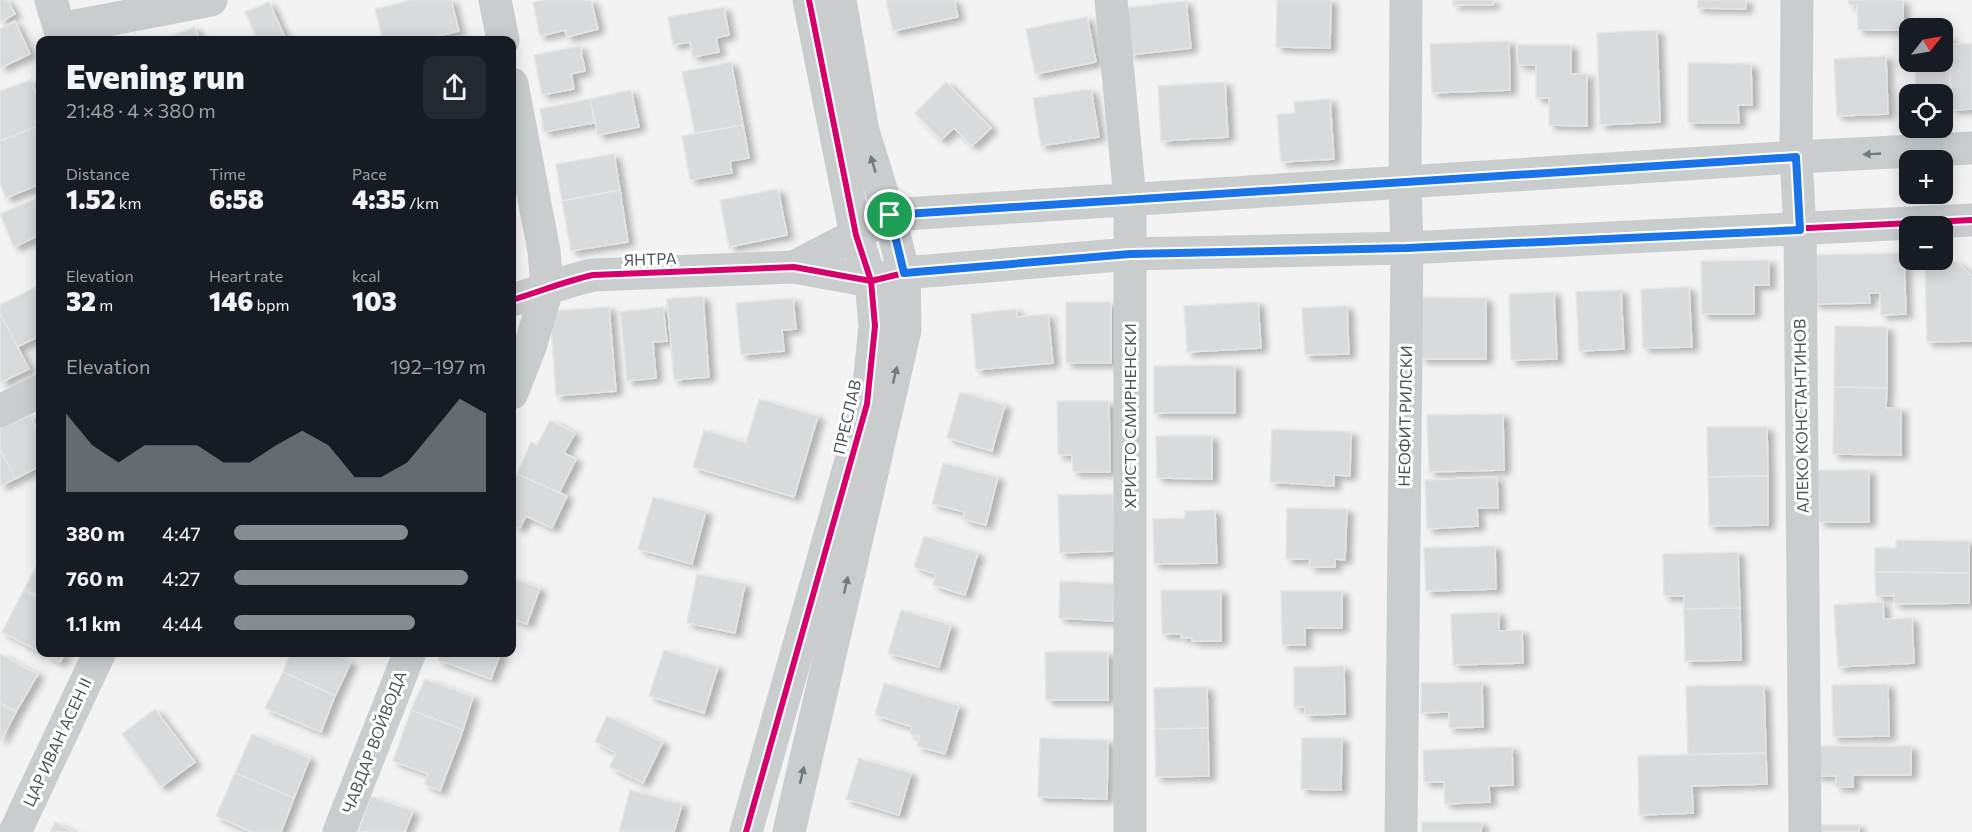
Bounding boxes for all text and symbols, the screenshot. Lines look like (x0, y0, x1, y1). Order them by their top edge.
north arrow (1899, 18, 1953, 72)
map controls (1899, 18, 1953, 270)
text: Evening run (66, 55, 245, 96)
button: share (423, 56, 486, 119)
button: locate (1899, 84, 1953, 138)
text: 21:48 · 4 × 380 m (66, 98, 216, 122)
one-way arrow (1862, 149, 1881, 158)
button: + (1899, 150, 1953, 204)
one-way arrow (868, 155, 877, 173)
text: Distance (66, 164, 130, 183)
text: Time (209, 164, 246, 183)
text: Pace (352, 164, 387, 183)
text: 1.52 (66, 183, 116, 214)
text: 6:58 (209, 183, 264, 214)
text: 4:35 (352, 183, 406, 214)
pin (864, 189, 915, 240)
text: km (116, 193, 141, 212)
text: /km (406, 193, 439, 212)
icon: arrive (873, 198, 906, 231)
button: − (1899, 216, 1953, 270)
street label: ЯНТРА (623, 248, 677, 269)
text: Elevation (66, 266, 134, 285)
text: Heart rate (209, 266, 283, 285)
text: kcal (352, 266, 381, 285)
text: 32 (66, 285, 96, 316)
text: 146 (209, 285, 253, 316)
text: 103 (352, 285, 397, 316)
text: m (96, 295, 113, 314)
text: bpm (253, 295, 289, 314)
street label: АЛЕКО КОНСТАНТИНОВ (1789, 318, 1812, 514)
street label: ХРИСТО СМИРНЕНСКИ (1120, 323, 1139, 509)
street label: НЕОФИТ РИЛСКИ (1394, 345, 1415, 487)
text: Elevation (66, 354, 151, 378)
text: 192–197 m (390, 354, 486, 378)
one-way arrow (891, 366, 901, 384)
street label: ПРЕСЛАВ (829, 378, 864, 456)
text: 380 m (66, 521, 125, 545)
text: 4:47 (162, 521, 201, 545)
text: 760 m (66, 566, 124, 590)
text: 4:27 (162, 566, 200, 590)
one-way arrow (842, 576, 852, 594)
text: 1.1 km (66, 611, 121, 635)
text: 4:44 (162, 611, 203, 635)
street label: ЧАВДАР ВОЙВОДА (338, 668, 409, 816)
street label: ЦАР ИВАН АСЕН II (18, 674, 95, 809)
one-way arrow (798, 765, 807, 784)

